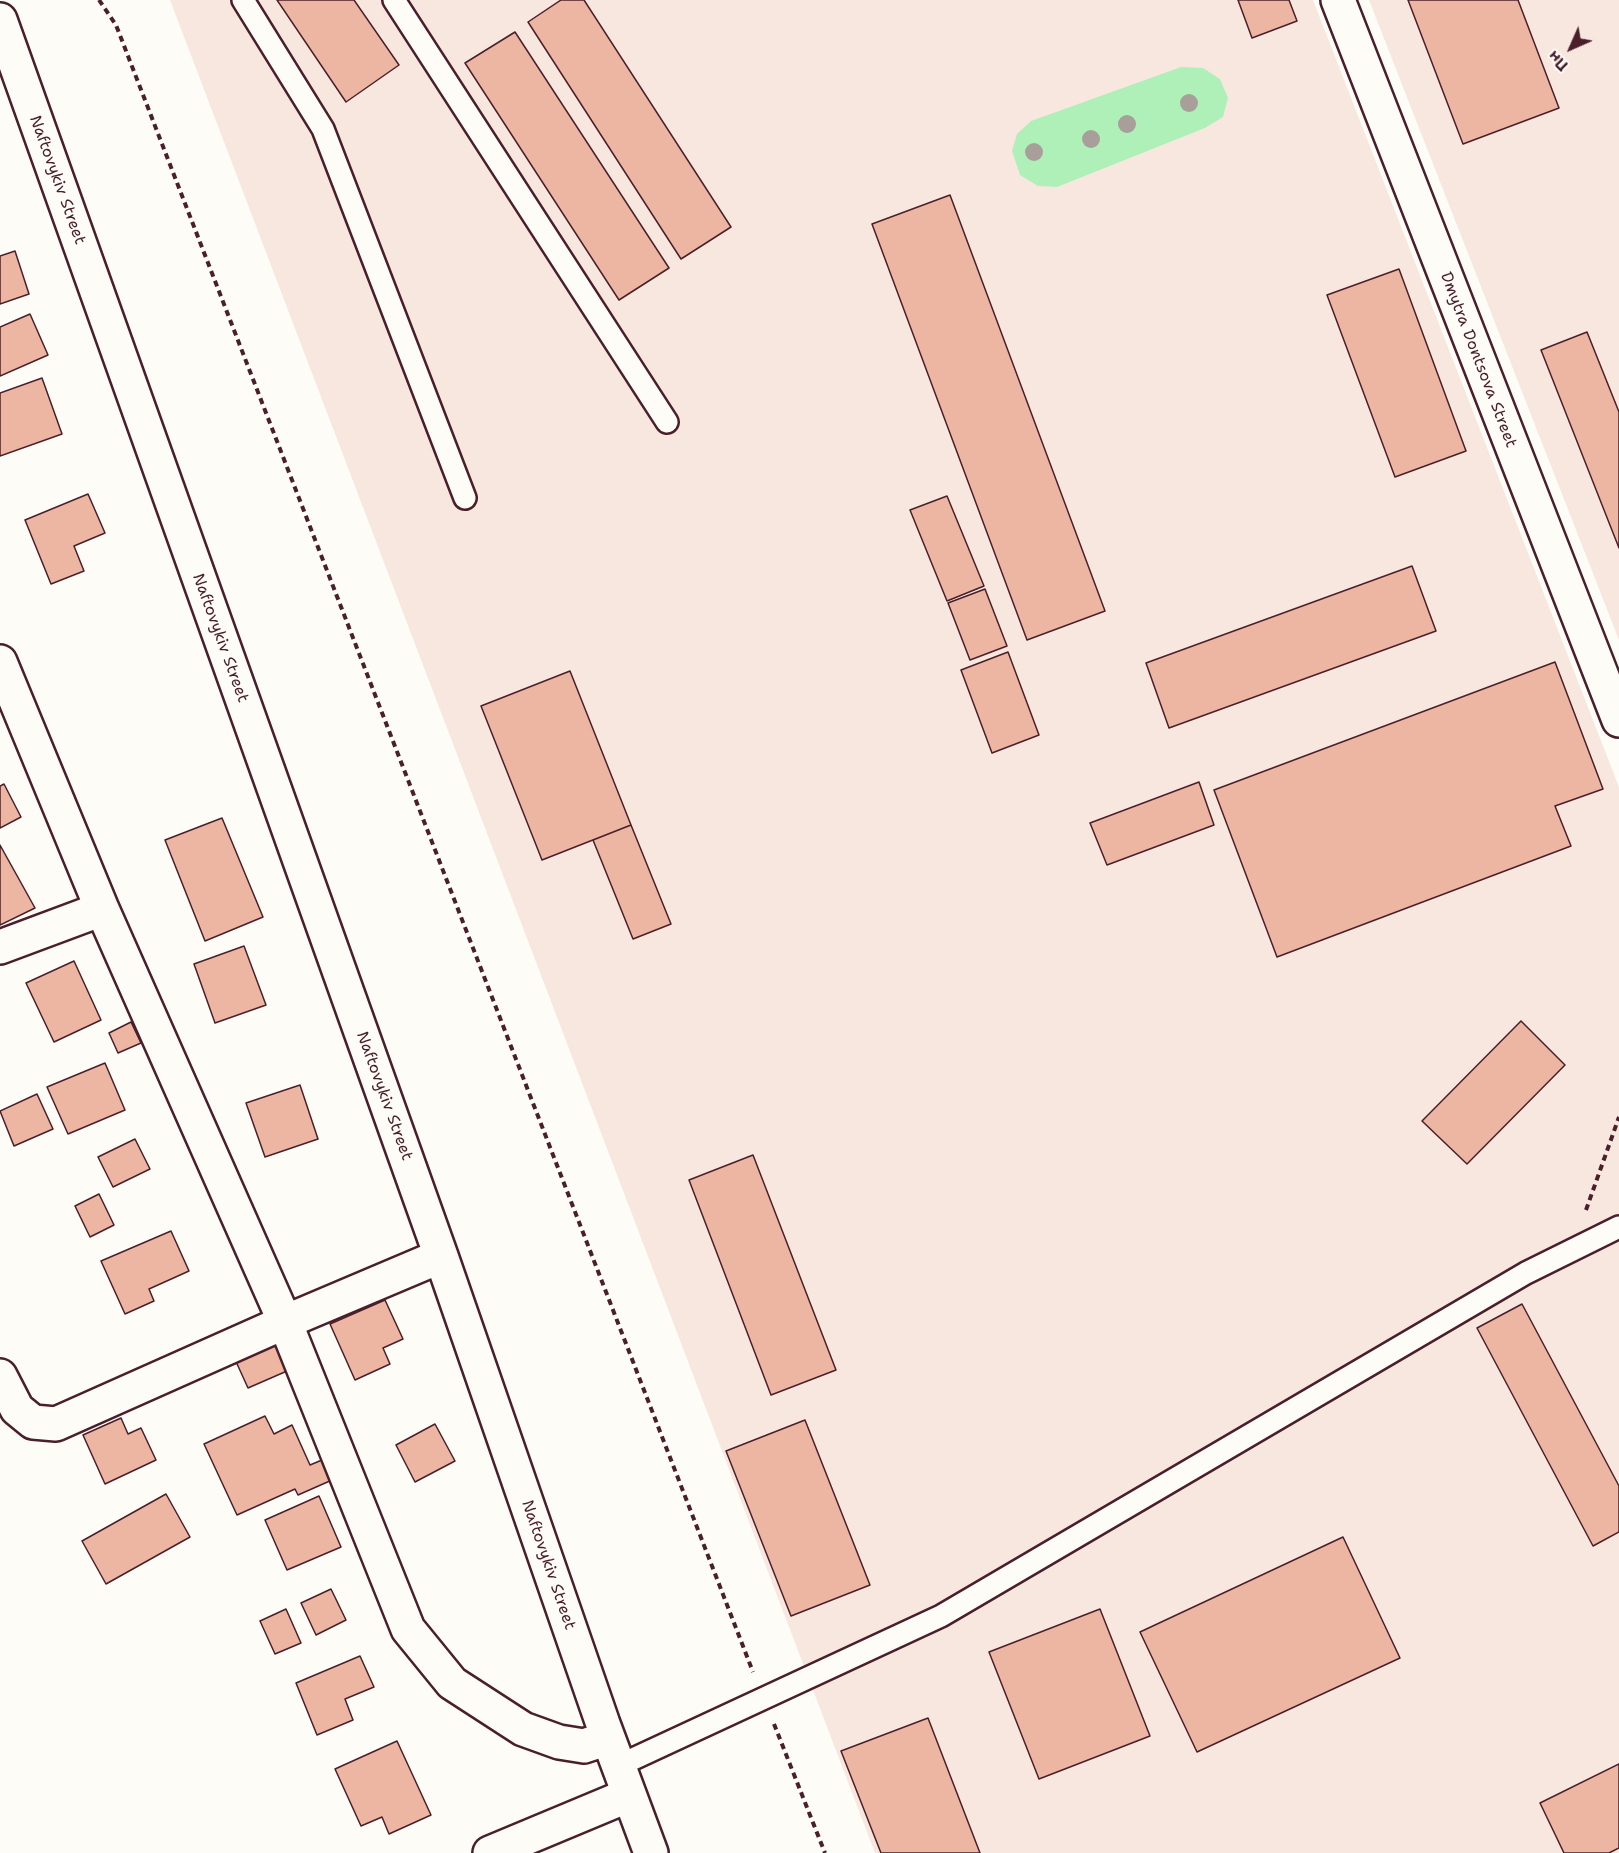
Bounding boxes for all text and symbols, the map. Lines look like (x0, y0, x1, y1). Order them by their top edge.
north arrow (1541, 18, 1601, 78)
text: Пн (1543, 46, 1573, 76)
street label: Naftovykiv Street (25, 113, 89, 247)
street label: Dmytra Dontsova Street (1436, 270, 1520, 450)
street label: Naftovykiv Street (188, 571, 252, 705)
street label: Naftovykiv Street (352, 1029, 416, 1163)
street label: Naftovykiv Street (517, 1498, 579, 1632)

